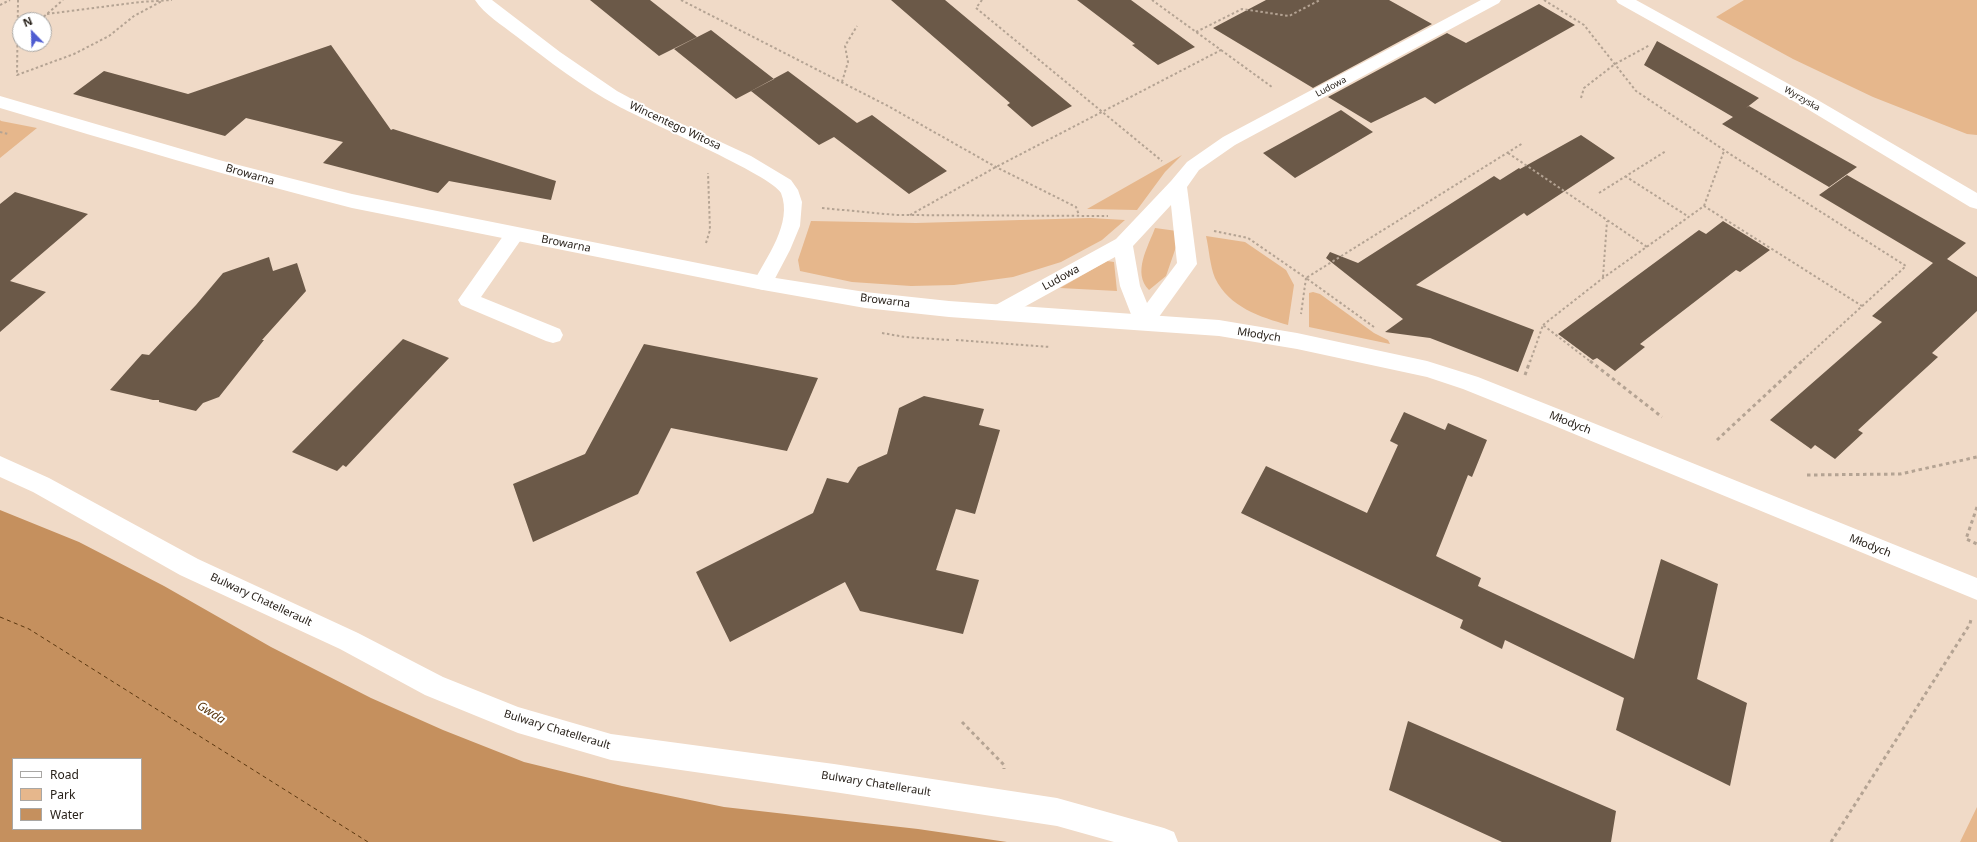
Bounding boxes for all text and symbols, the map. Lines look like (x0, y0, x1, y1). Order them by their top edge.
north arrow (12, 12, 52, 52)
text: N (20, 13, 35, 30)
street label: Ludowa (1314, 74, 1348, 100)
street label: Wyrzyska (1782, 84, 1822, 114)
street label: Wincentego Witosa (627, 99, 723, 153)
street label: Browarna (224, 162, 276, 188)
street label: Browarna (540, 233, 592, 255)
street label: Ludowa (1040, 262, 1082, 294)
street label: Browarna (859, 291, 911, 311)
street label: Młodych (1236, 325, 1282, 345)
street label: Młodych (1547, 409, 1593, 437)
street label: Młodych (1847, 532, 1893, 560)
street label: Bulwary Chatellerault (208, 571, 314, 629)
water label: Gwda (194, 699, 228, 727)
street label: Bulwary Chatellerault (502, 708, 612, 752)
legend (12, 758, 142, 830)
text: Road (50, 766, 79, 783)
street label: Bulwary Chatellerault (820, 769, 932, 799)
text: Park (50, 786, 75, 803)
text: Water (50, 806, 84, 823)

